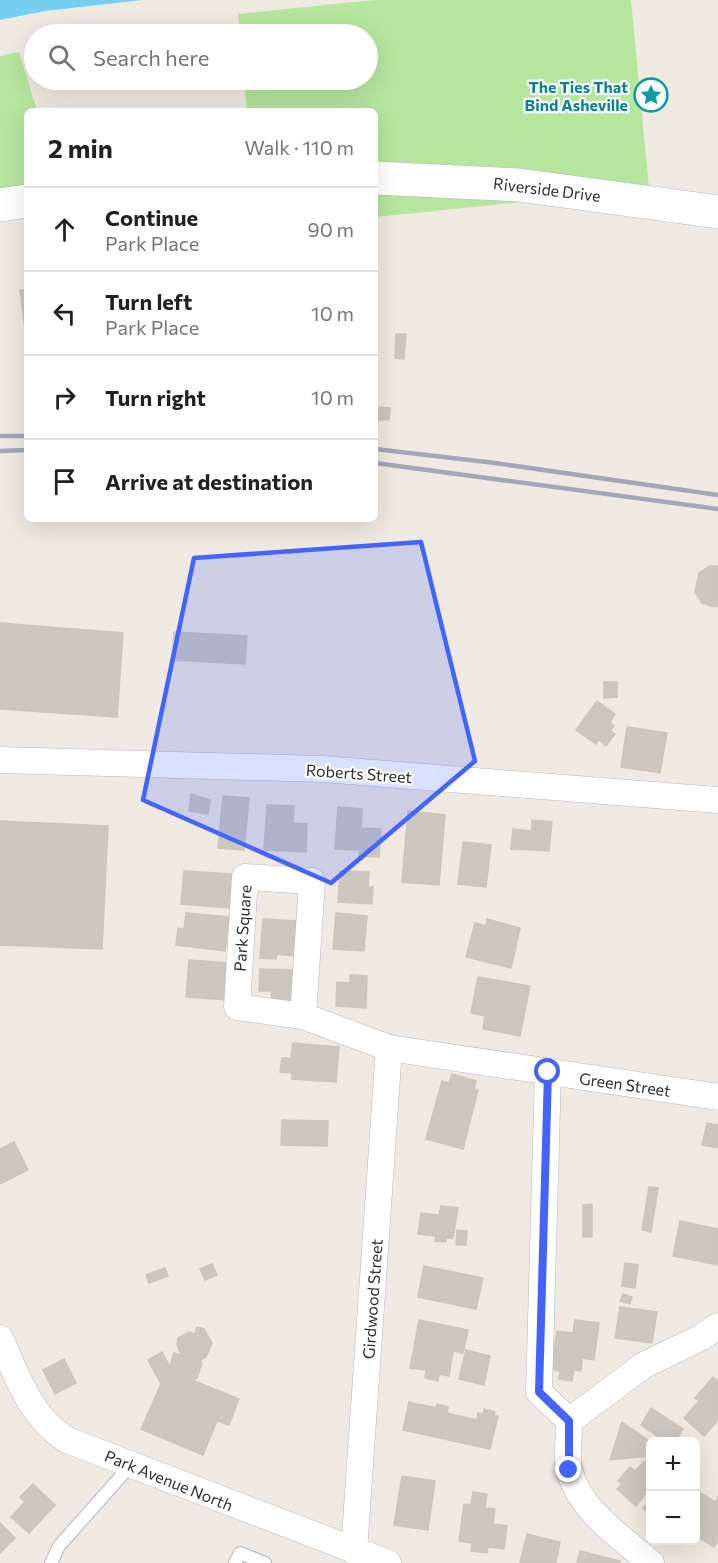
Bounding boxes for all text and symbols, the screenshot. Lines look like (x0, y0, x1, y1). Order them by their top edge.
search box (24, 24, 378, 90)
icon: search (45, 41, 78, 74)
text: Search here (93, 44, 209, 71)
place label: The Ties That Bind Asheville (525, 77, 628, 114)
place icon: The Ties That Bind Asheville (633, 77, 669, 113)
text: 2 min (48, 132, 113, 163)
text: Walk · 110 m (244, 135, 354, 159)
street label: Riverside Drive (492, 173, 602, 205)
text: Continue (105, 204, 198, 231)
icon: ahead (48, 213, 81, 246)
text: 90 m (308, 217, 354, 241)
text: Park Place (105, 231, 199, 255)
text: Turn left (105, 288, 192, 315)
icon: left (48, 297, 81, 330)
text: 10 m (311, 301, 354, 325)
text: Park Place (105, 315, 199, 339)
icon: right (48, 381, 81, 414)
text: Turn right (105, 384, 206, 411)
text: 10 m (311, 385, 354, 409)
icon: arrive (48, 465, 81, 498)
text: Arrive at destination (105, 468, 313, 495)
street label: Roberts Street (305, 760, 413, 786)
street label: Park Square (229, 884, 255, 972)
route start (534, 1058, 560, 1084)
street label: Green Street (578, 1068, 672, 1100)
street label: Girdwood Street (358, 1238, 386, 1360)
map controls (646, 1437, 700, 1545)
button: + (646, 1437, 700, 1491)
street label: Park Avenue North (102, 1446, 236, 1514)
route end (555, 1456, 581, 1482)
button: − (646, 1491, 700, 1545)

